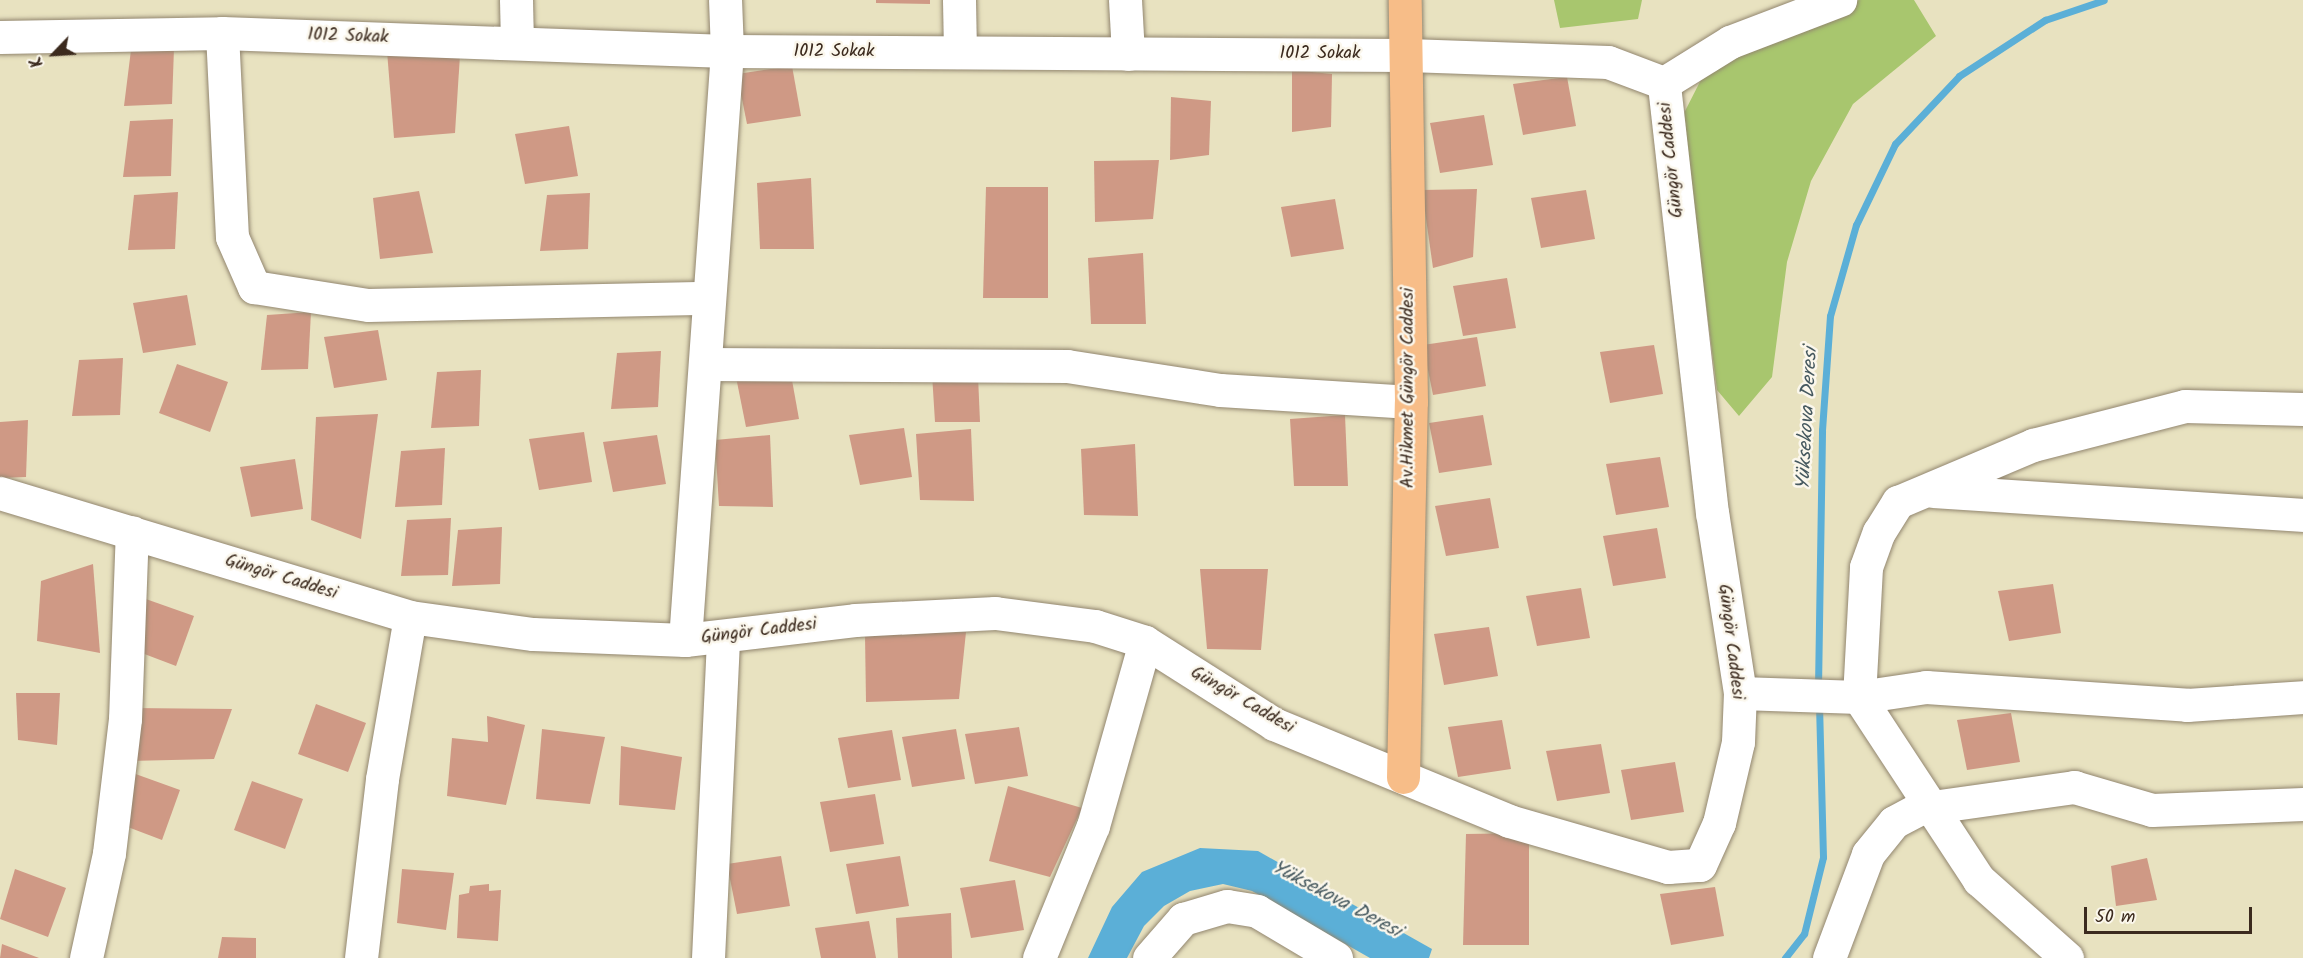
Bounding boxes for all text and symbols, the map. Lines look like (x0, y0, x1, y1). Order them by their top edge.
north arrow (24, 24, 84, 84)
street label: 1012 Sokak (307, 25, 389, 49)
street label: 1012 Sokak (793, 41, 875, 63)
street label: 1012 Sokak (1279, 43, 1361, 65)
text: K (24, 52, 51, 71)
street label: Güngör Caddesi (1655, 101, 1689, 219)
street label: Av.Hikmet Güngör Caddesi (1398, 288, 1420, 488)
water label: Yüksekova Deresi (1792, 347, 1824, 491)
street label: Güngör Caddesi (222, 551, 340, 605)
street label: Güngör Caddesi (1712, 583, 1748, 701)
street label: Güngör Caddesi (700, 614, 818, 650)
street label: Güngör Caddesi (1186, 663, 1298, 739)
water label: Yüksekova Deresi (1267, 856, 1405, 944)
scale bar (2087, 895, 2255, 933)
text: 50 m (2095, 903, 2135, 932)

